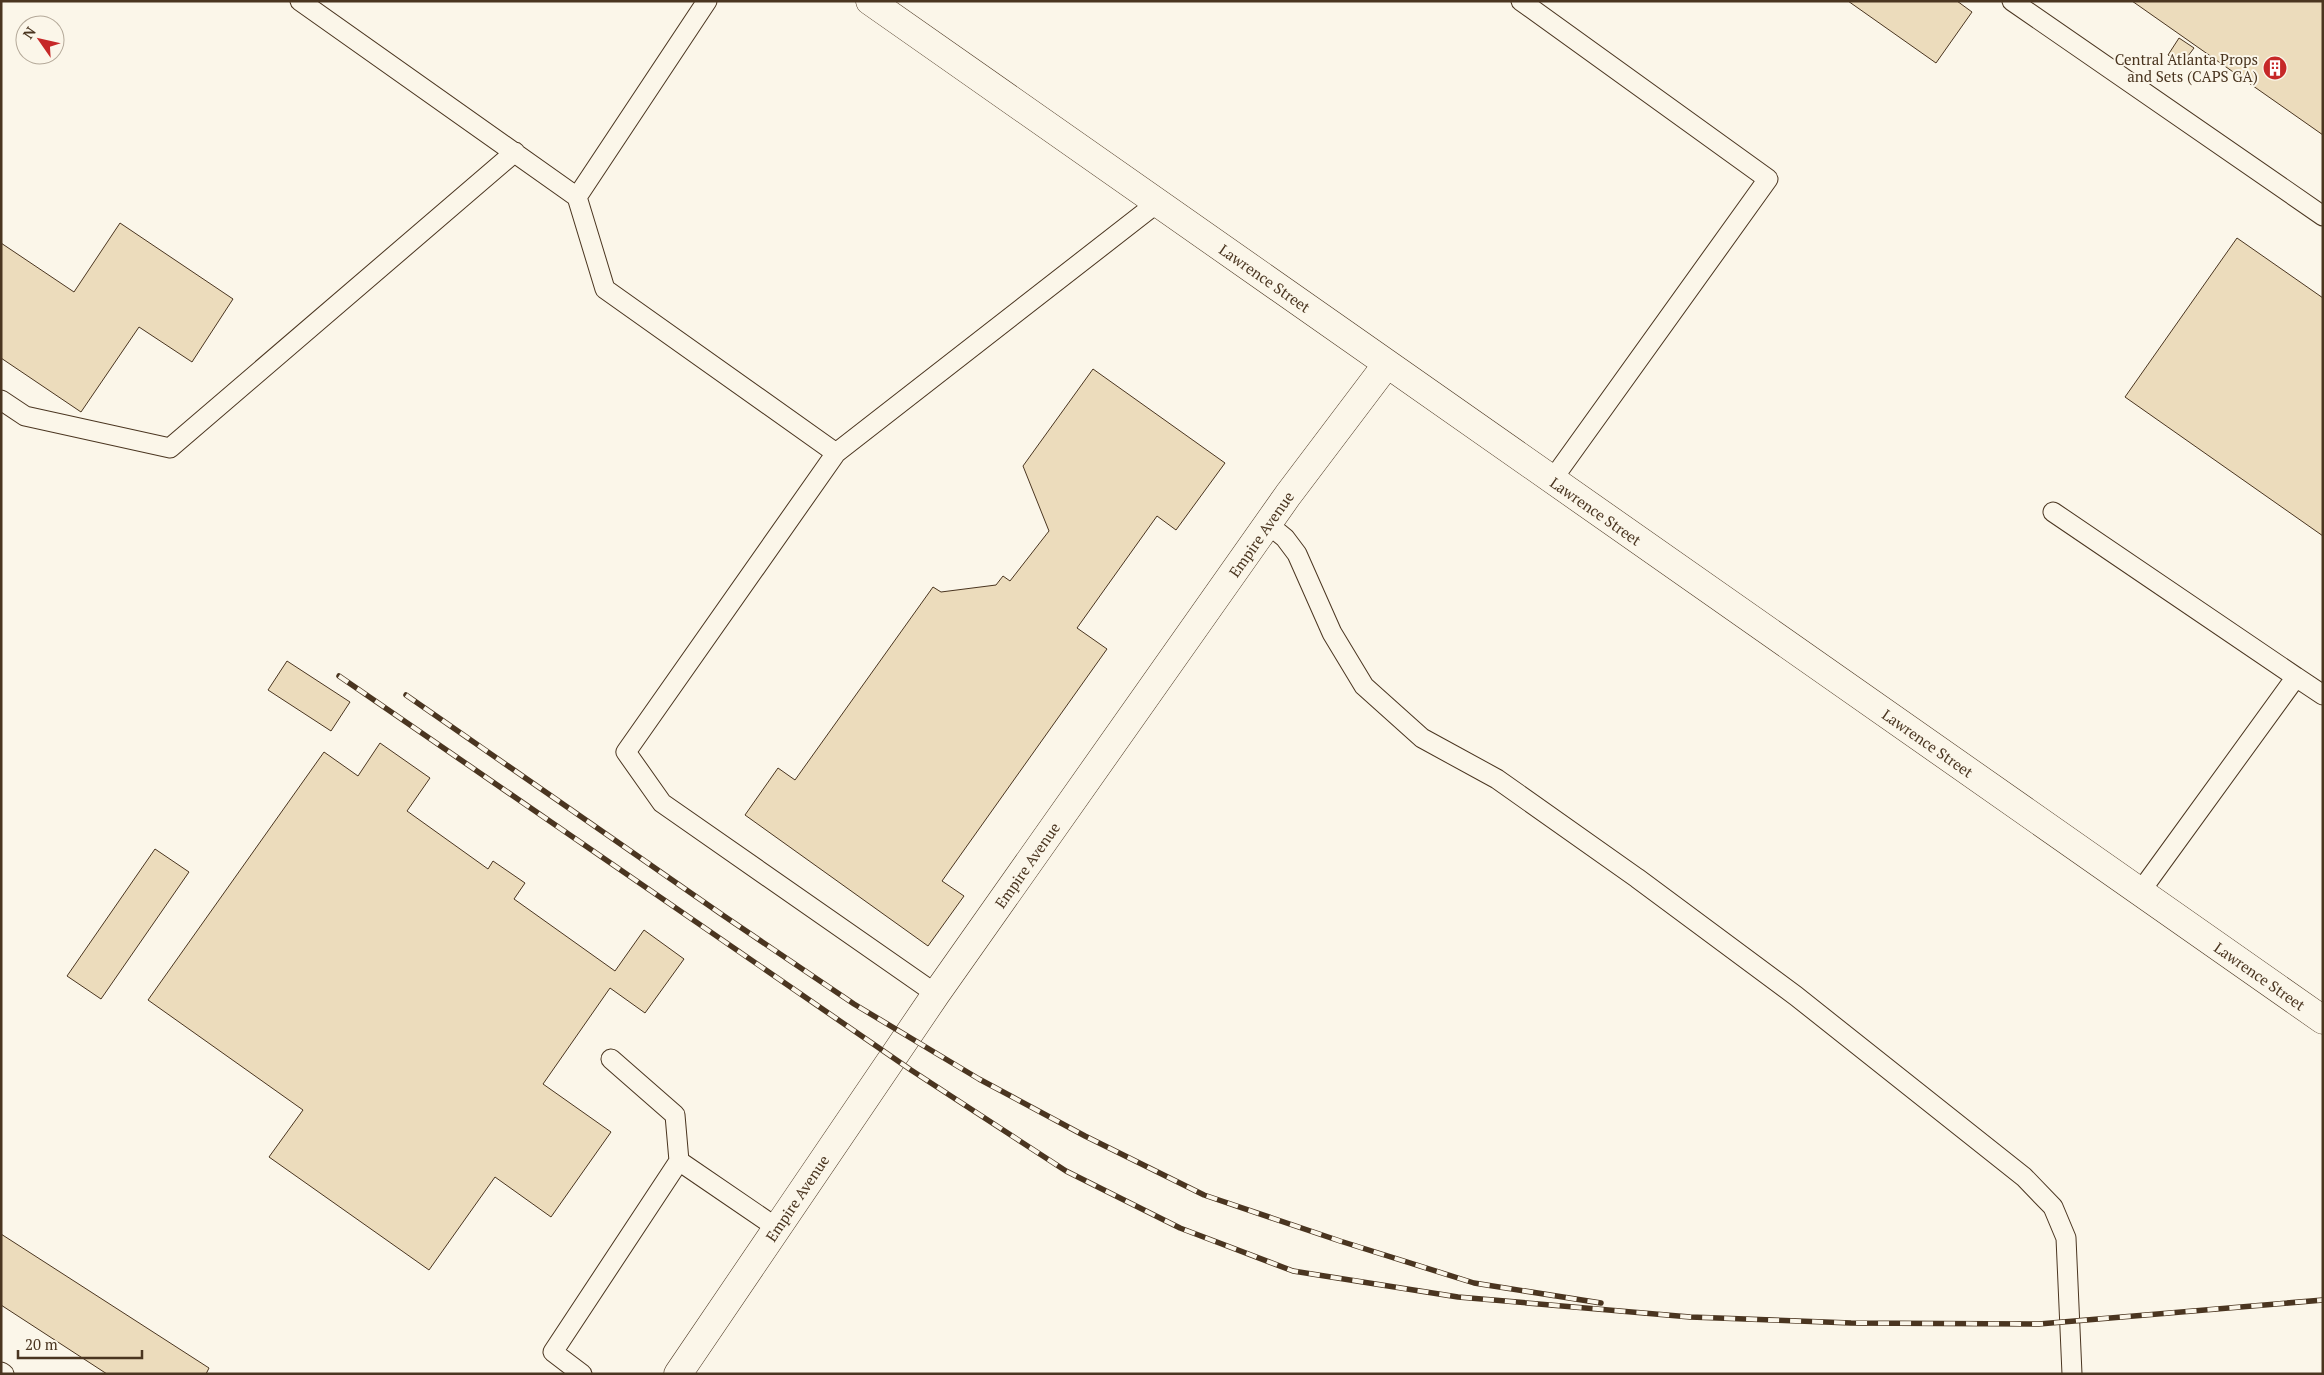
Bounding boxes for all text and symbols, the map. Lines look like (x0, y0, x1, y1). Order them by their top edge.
north arrow (15, 15, 65, 65)
text: N (18, 22, 40, 42)
place label: Central Atlanta Props and Sets (CAPS GA) (2115, 49, 2258, 86)
building icon: Central Atlanta Props and Sets (CAPS GA) (2262, 55, 2288, 81)
street label: Lawrence Street (1215, 239, 1315, 317)
street label: Lawrence Street (1546, 472, 1646, 550)
street label: Empire Avenue (1224, 487, 1298, 581)
street label: Lawrence Street (1878, 704, 1978, 782)
street label: Empire Avenue (990, 818, 1064, 912)
street label: Lawrence Street (2210, 937, 2310, 1015)
street label: Empire Avenue (761, 1151, 833, 1245)
scale bar (18, 1328, 141, 1360)
text: 20 m (25, 1334, 58, 1354)

